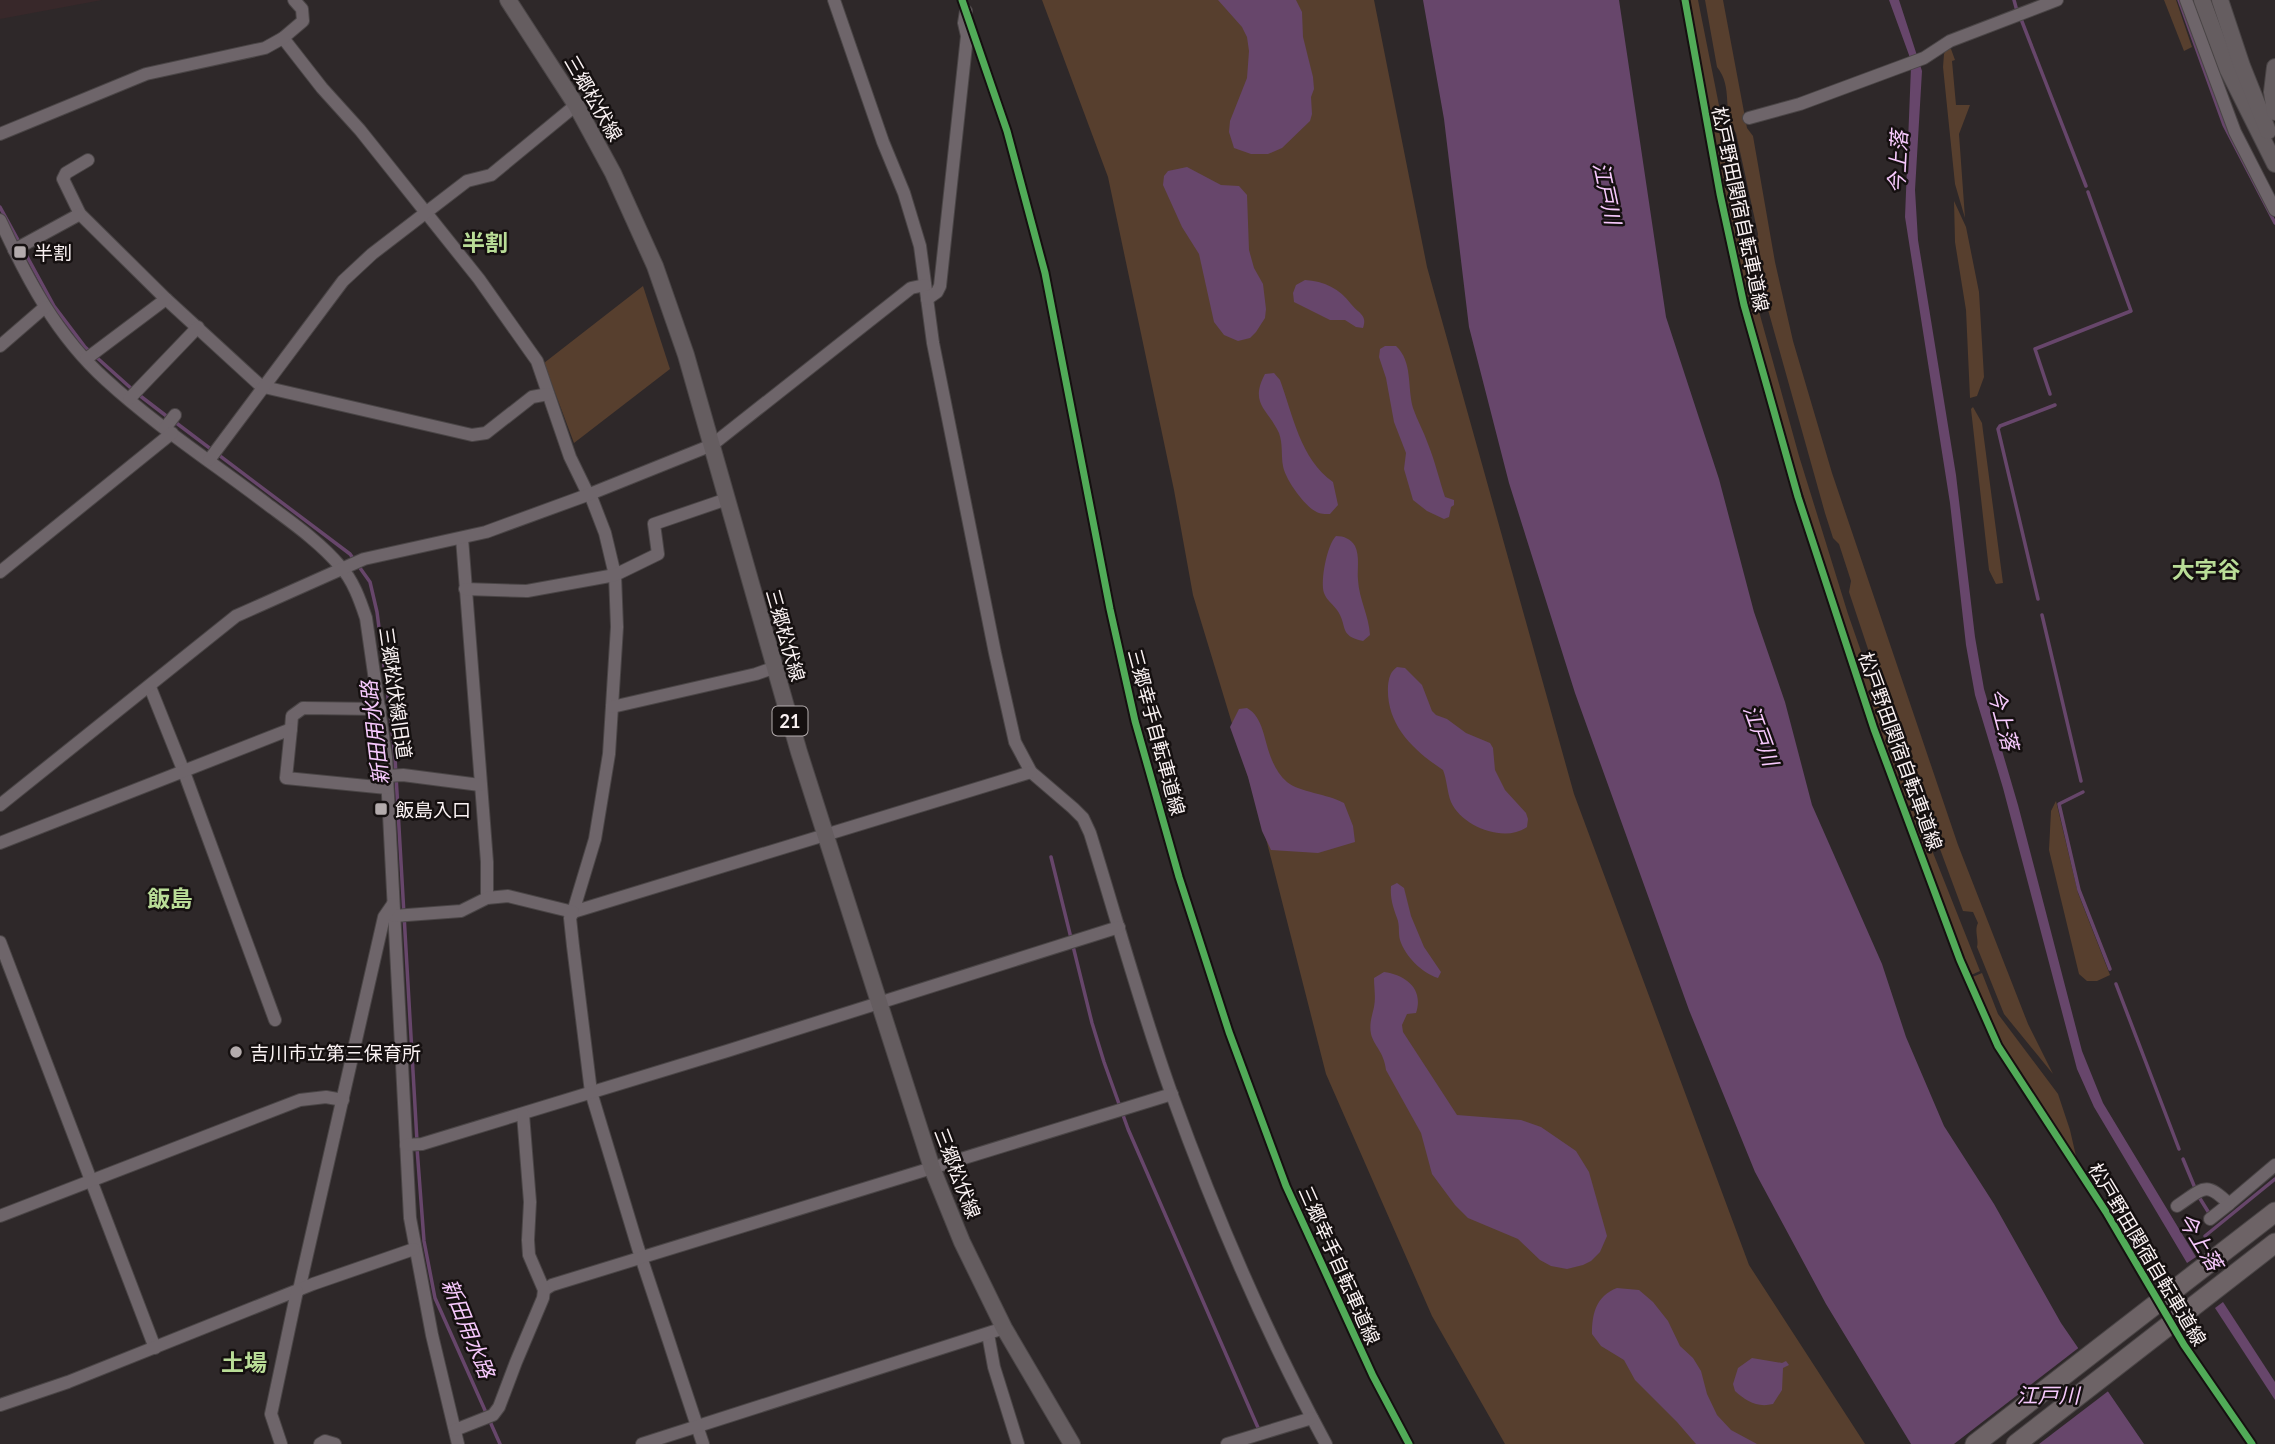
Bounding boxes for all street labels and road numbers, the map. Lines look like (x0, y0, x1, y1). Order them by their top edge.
street label: 三郷松伏線 (560, 51, 628, 145)
street label: 松戸野田関宿自転車道線 (1708, 104, 1774, 314)
street label: 三郷松伏線 (762, 586, 810, 684)
street label: 三郷松伏線旧道 (375, 626, 417, 760)
street label: 三郷幸手自転車道線 (1124, 646, 1190, 818)
street label: 松戸野田関宿自転車道線 (1854, 649, 1948, 853)
road number: 21 (772, 706, 808, 736)
street label: 三郷松伏線 (930, 1125, 986, 1221)
street label: 松戸野田関宿自転車道線 (2084, 1158, 2212, 1350)
street label: 三郷幸手自転車道線 (1295, 1182, 1385, 1348)

